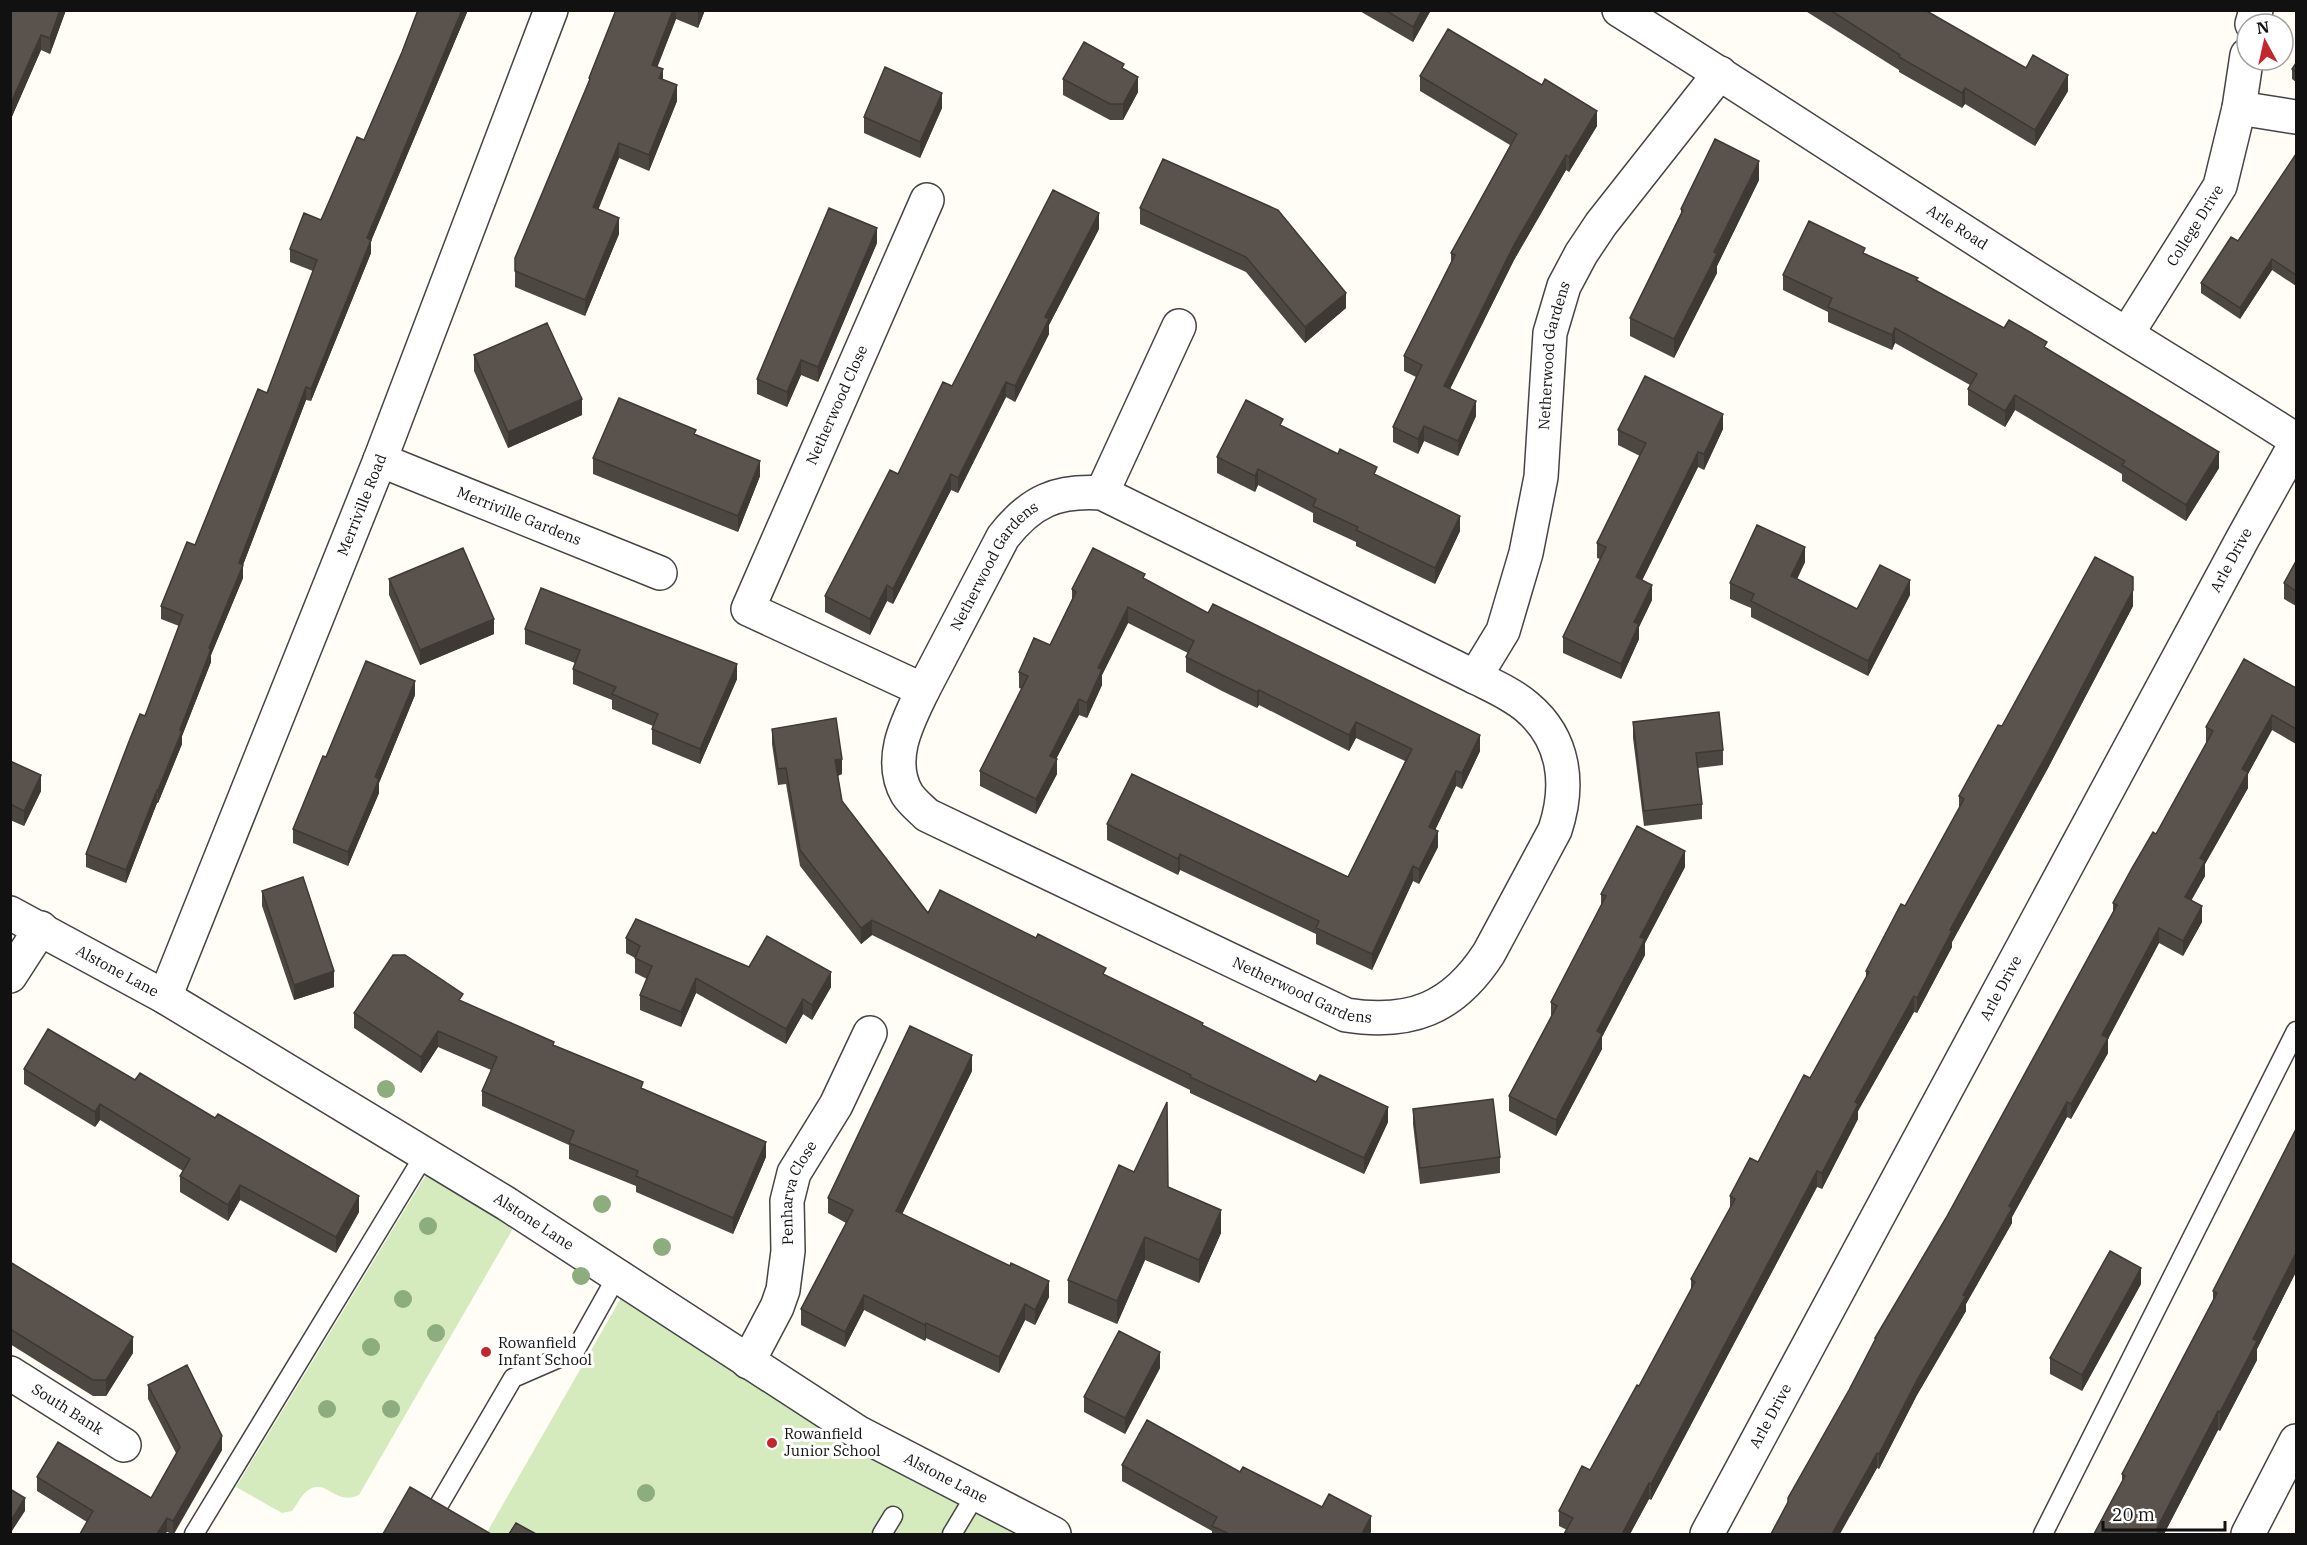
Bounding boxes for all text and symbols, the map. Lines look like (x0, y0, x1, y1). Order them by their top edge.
north arrow (2235, 12, 2295, 72)
text: N (2255, 16, 2271, 38)
street label: College Drive (2162, 181, 2227, 270)
street label: Arle Road (1923, 200, 1992, 253)
street label: Netherwood Gardens (1534, 277, 1574, 431)
street label: Netherwood Close (802, 342, 871, 468)
street label: Merriville Road (333, 451, 390, 559)
street label: Merriville Gardens (454, 482, 584, 549)
street label: Netherwood Gardens (946, 497, 1042, 634)
street label: Arle Drive (2206, 524, 2256, 596)
street label: Alstone Lane (73, 941, 162, 1001)
street label: Netherwood Gardens (1230, 952, 1373, 1027)
street label: Arle Drive (1975, 952, 2026, 1024)
street label: Penharva Close (777, 1137, 821, 1245)
street label: Alstone Lane (491, 1188, 578, 1254)
place label: Rowanfield Infant School (498, 1333, 592, 1369)
marker: Rowanfield Infant School (479, 1345, 493, 1359)
street label: South Bank (28, 1379, 107, 1439)
street label: Arle Drive (1745, 1380, 1795, 1451)
place label: Rowanfield Junior School (784, 1424, 880, 1460)
marker: Rowanfield Junior School (765, 1436, 779, 1450)
street label: Alstone Lane (901, 1448, 991, 1507)
scale bar (2103, 1494, 2224, 1532)
text: 20 m (2112, 1503, 2155, 1526)

